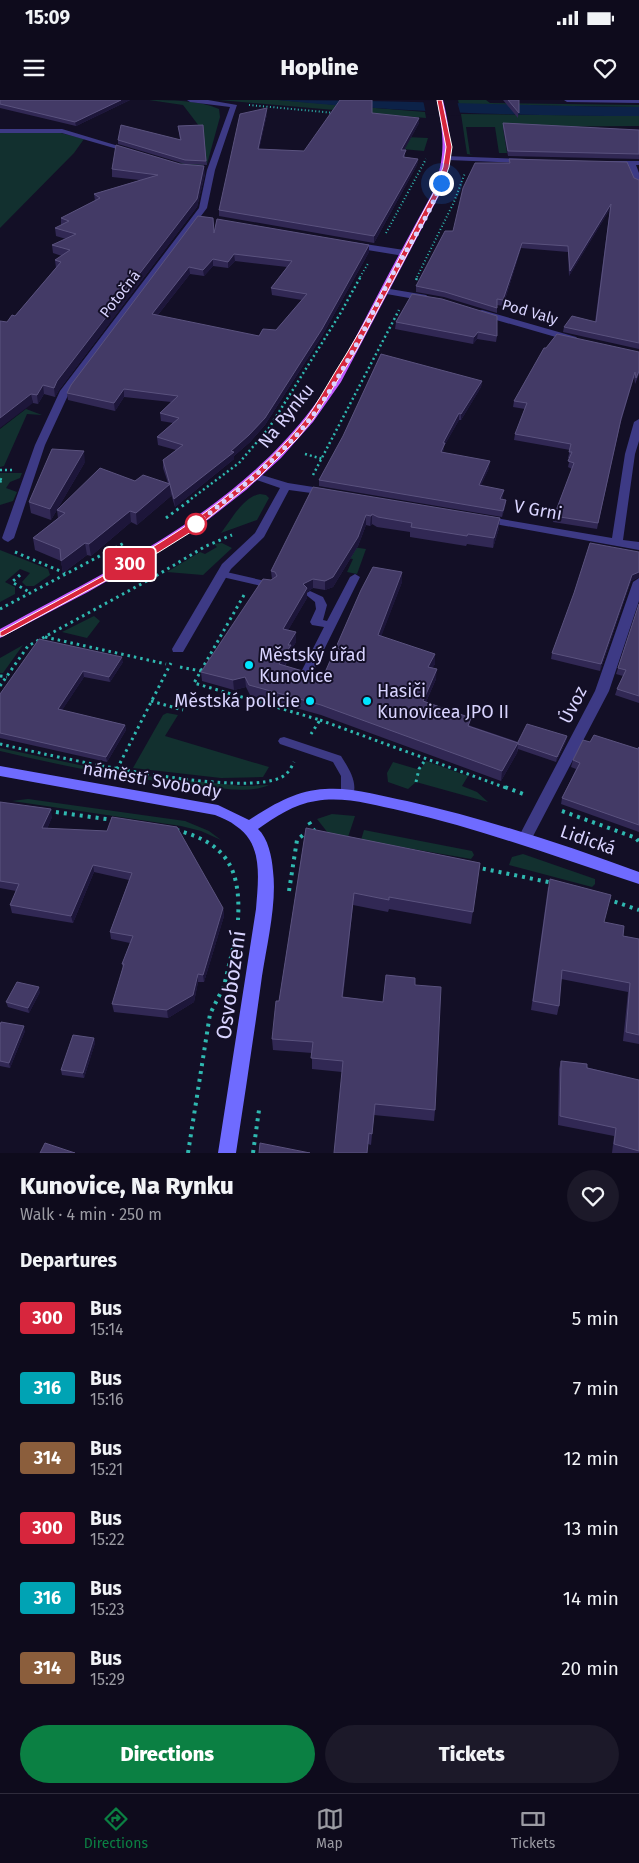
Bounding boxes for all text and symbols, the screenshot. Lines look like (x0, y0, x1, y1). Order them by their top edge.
text: 15:09 (25, 6, 70, 29)
icon: menu (20, 54, 48, 82)
text: Hopline (280, 54, 359, 81)
icon: heart (591, 54, 619, 82)
your location (429, 171, 454, 196)
street label: Potočná (96, 267, 144, 321)
street label: Pod Valy (500, 295, 561, 329)
street label: Na Rynku (253, 379, 319, 453)
street label: V Grni (512, 495, 564, 525)
unlabelled marker (185, 513, 207, 535)
line badge: 300 (101, 548, 159, 580)
text: 300 (115, 553, 145, 575)
place label: Městský úřad Kunovice (259, 644, 366, 687)
marker: Městský úřad Kunovice (243, 659, 255, 671)
place label: Hasiči Kunovicea JPO II (377, 680, 509, 723)
street label: Úvoz (553, 682, 592, 727)
place label: Městská policie (174, 690, 300, 712)
marker: Městská policie (304, 695, 316, 707)
marker: Hasiči Kunovicea JPO II (361, 695, 373, 707)
street label: náměstí Svobody (81, 757, 223, 803)
street label: Lidická (557, 820, 619, 860)
street label: Osvobození (210, 929, 252, 1041)
button: heart (567, 1170, 619, 1222)
text: Kunovice, Na Rynku (20, 1172, 234, 1200)
text: Walk · 4 min · 250 m (20, 1205, 162, 1224)
text: Departures (20, 1249, 117, 1272)
text: Bus (90, 1297, 122, 1320)
text: 300 (32, 1307, 63, 1329)
text: 5 min (572, 1307, 619, 1330)
text: 15:14 (90, 1320, 124, 1339)
text: Bus (90, 1367, 122, 1390)
text: 316 (34, 1377, 61, 1399)
text: 7 min (573, 1377, 619, 1400)
text: 15:16 (90, 1390, 124, 1409)
text: Bus (90, 1437, 122, 1460)
text: 314 (34, 1447, 61, 1469)
text: 12 min (564, 1447, 619, 1470)
text: 15:21 (90, 1460, 123, 1479)
text: Bus (90, 1507, 122, 1530)
text: 300 (32, 1517, 63, 1539)
text: 13 min (563, 1517, 619, 1540)
text: 15:22 (90, 1530, 125, 1549)
text: Bus (90, 1577, 122, 1600)
text: 316 (34, 1587, 61, 1609)
text: 14 min (563, 1587, 619, 1610)
text: 15:23 (90, 1600, 125, 1619)
text: Bus (90, 1647, 122, 1670)
text: 314 (34, 1657, 61, 1679)
text: 20 min (561, 1657, 619, 1680)
text: 15:29 (90, 1670, 125, 1689)
button: Directions (20, 1725, 315, 1783)
button: Tickets (325, 1725, 619, 1783)
tab: Directions (84, 1805, 148, 1852)
tab: Map (316, 1805, 344, 1852)
tab: Tickets (511, 1805, 555, 1852)

